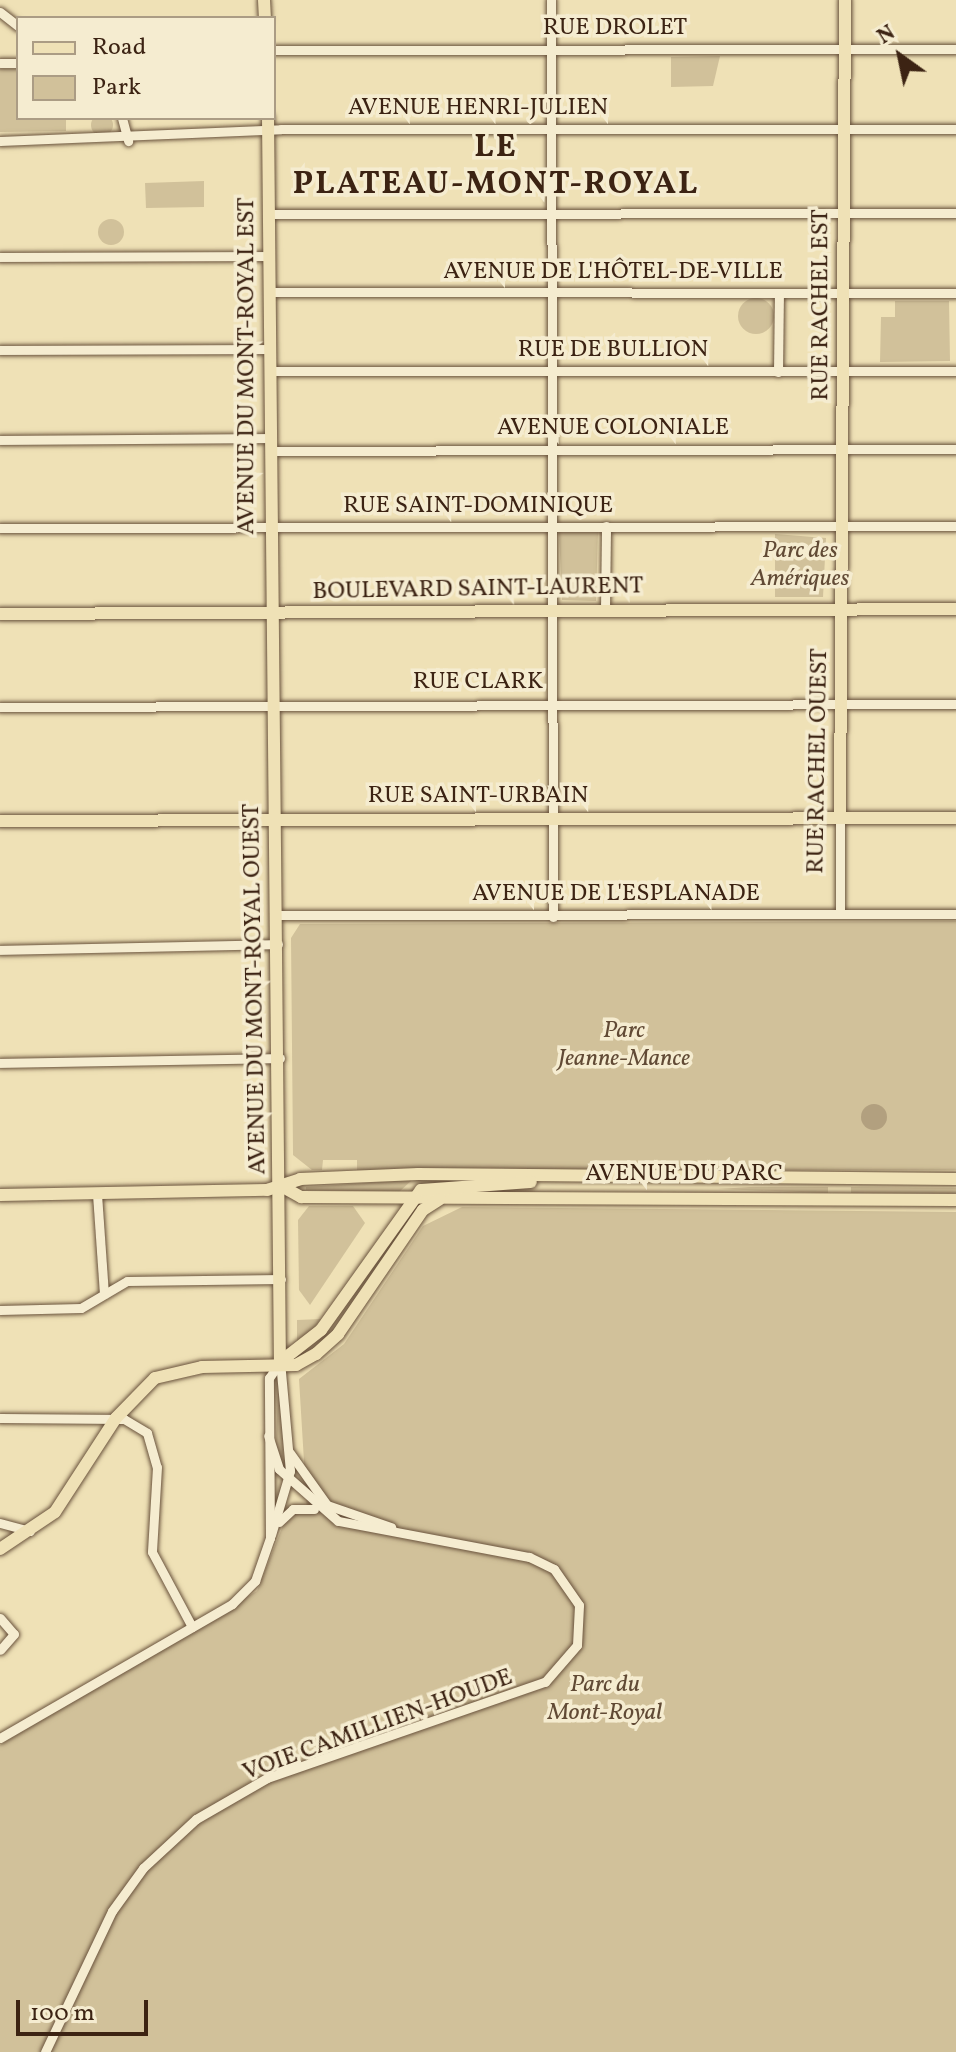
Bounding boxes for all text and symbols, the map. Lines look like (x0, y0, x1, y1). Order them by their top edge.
street label: RUE DROLET (543, 15, 687, 43)
legend (16, 16, 276, 120)
north arrow (860, 16, 940, 96)
text: N (872, 18, 902, 53)
text: Road (92, 31, 146, 65)
text: Park (92, 71, 141, 105)
street label: AVENUE HENRI-JULIEN (348, 95, 608, 123)
district label: LE PLATEAU-MONT-ROYAL (293, 130, 699, 205)
street label: AVENUE DU MONT-ROYAL EST (234, 197, 262, 535)
street label: RUE RACHEL EST (808, 209, 836, 401)
street label: AVENUE DE L'HÔTEL-DE-VILLE (443, 259, 783, 287)
street label: RUE DE BULLION (518, 337, 708, 365)
street label: AVENUE COLONIALE (497, 415, 729, 443)
street label: RUE SAINT-DOMINIQUE (343, 493, 613, 521)
park label: Parc des Amériques (751, 538, 849, 594)
street label: BOULEVARD SAINT-LAURENT (312, 573, 644, 607)
street label: RUE RACHEL OUEST (803, 648, 835, 874)
street label: RUE CLARK (413, 669, 543, 697)
street label: RUE SAINT-URBAIN (368, 783, 588, 811)
street label: AVENUE DU MONT-ROYAL OUEST (238, 803, 274, 1175)
street label: AVENUE DE L'ESPLANADE (472, 881, 760, 909)
park label: Parc Jeanne-Mance (558, 1018, 690, 1074)
street label: AVENUE DU PARC (585, 1161, 783, 1189)
street label: VOIE CAMILLIEN-HOUDE (239, 1664, 517, 1788)
park label: Parc du Mont-Royal (548, 1672, 662, 1728)
scale bar (20, 1984, 152, 2034)
text: 100 m (30, 1997, 95, 2031)

